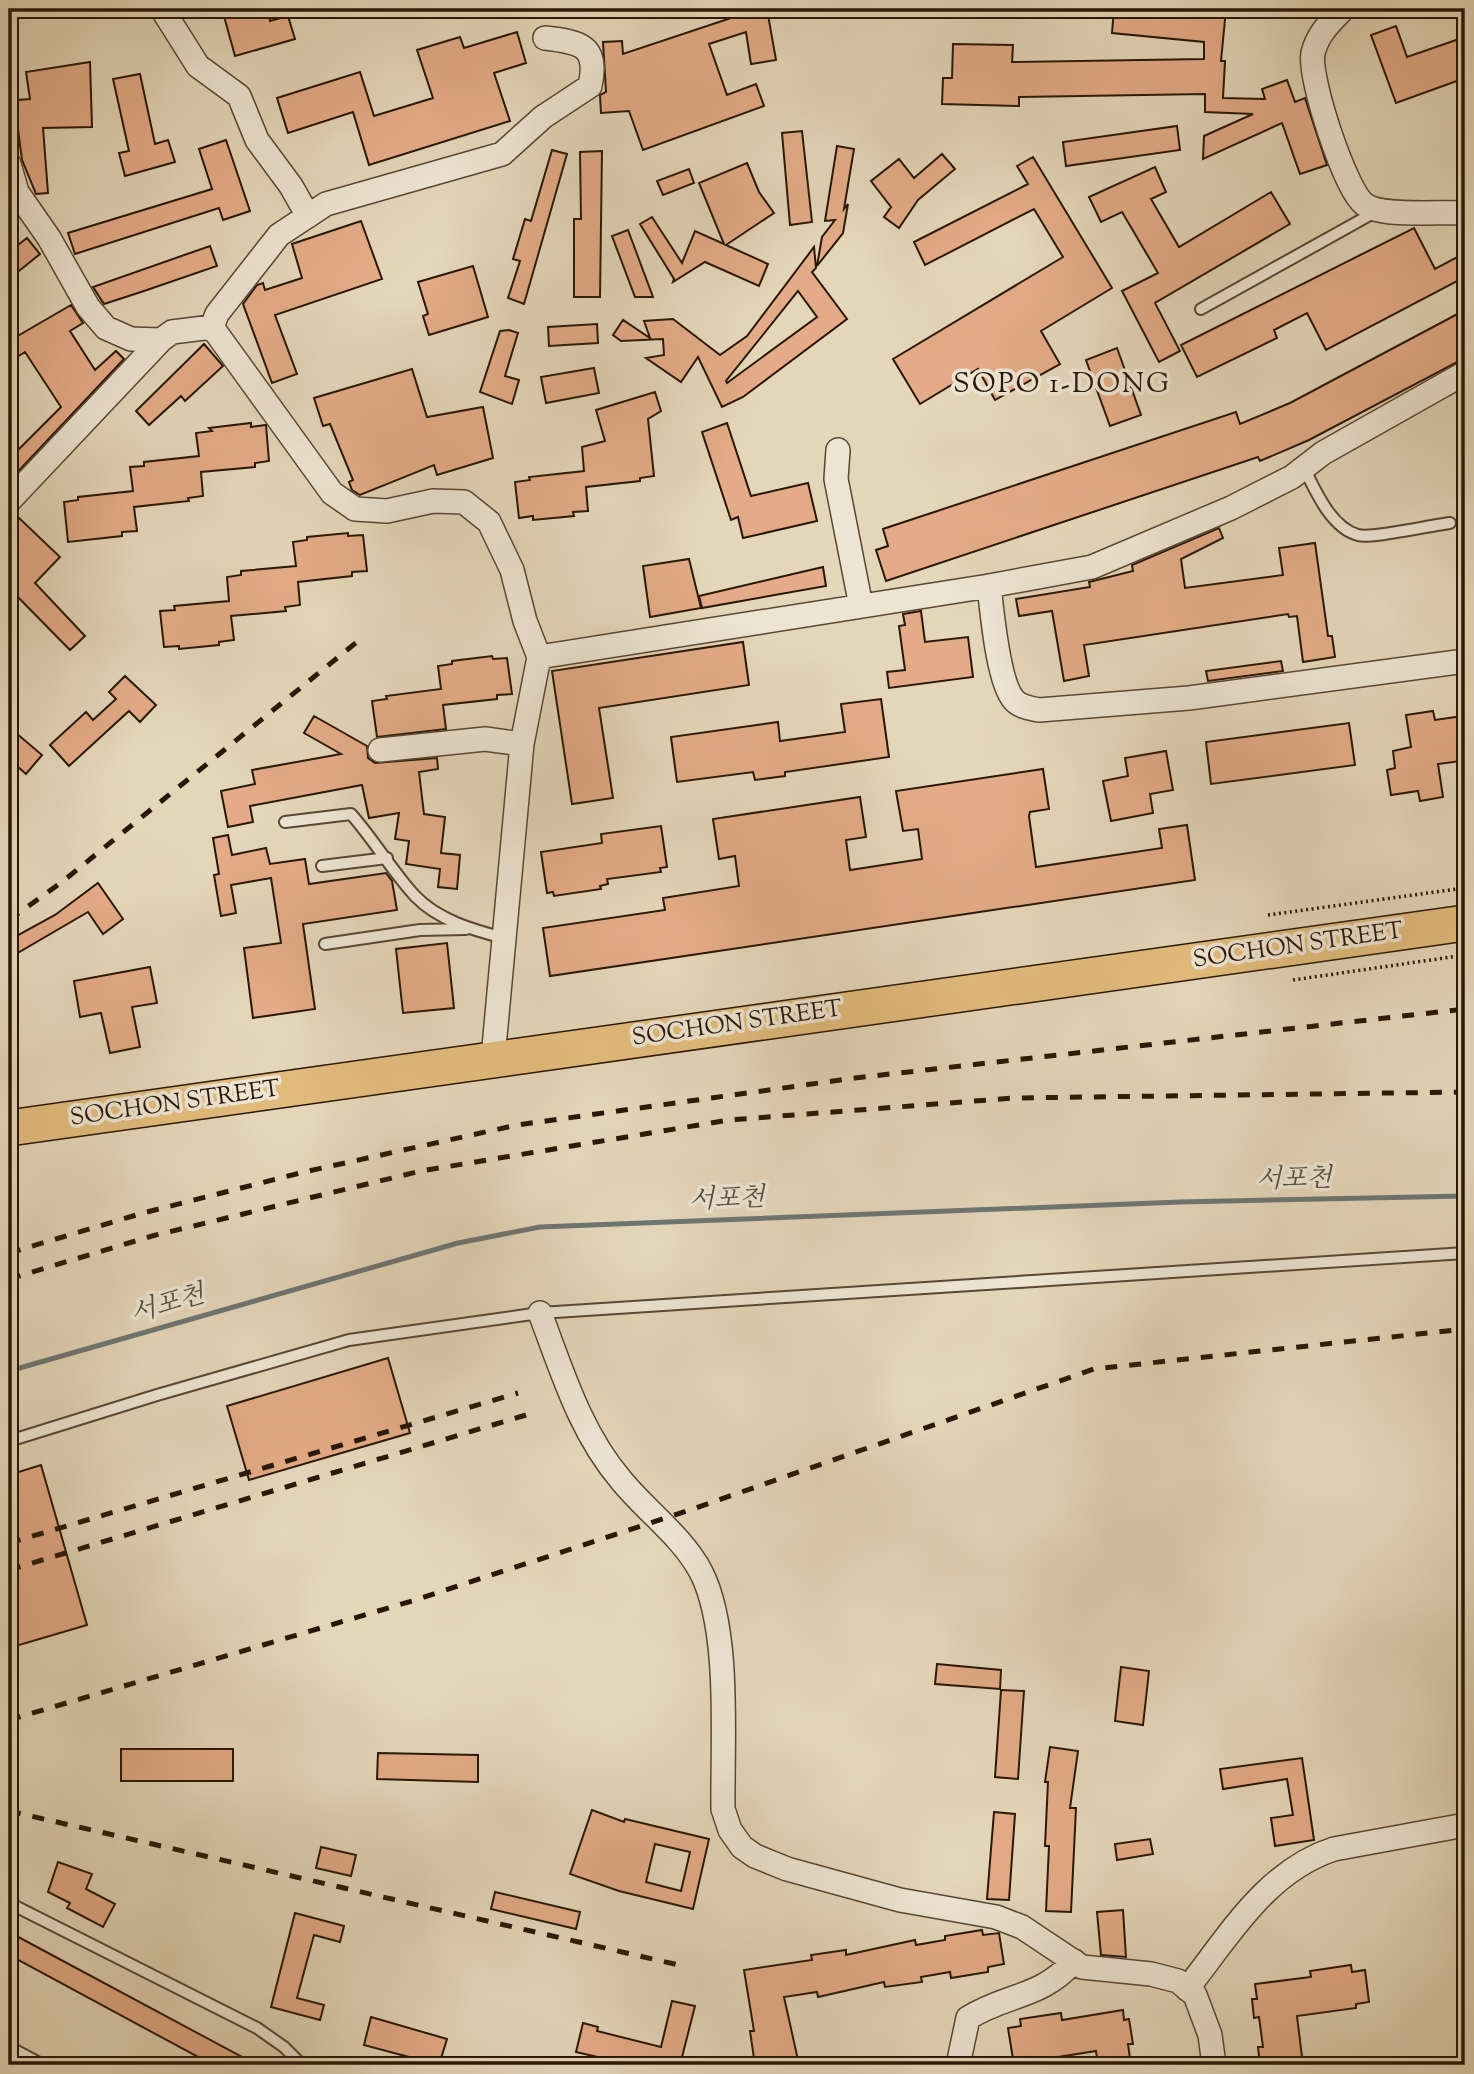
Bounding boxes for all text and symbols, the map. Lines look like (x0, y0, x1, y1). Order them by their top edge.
district label: SOPO 1-DONG (953, 365, 1171, 405)
street label: SOCHON STREET (1191, 914, 1405, 978)
street label: SOCHON STREET (630, 992, 844, 1056)
street label: SOCHON STREET (68, 1072, 282, 1136)
water label: 서포천 (1256, 1161, 1334, 1199)
water label: 서포천 (689, 1180, 767, 1220)
water label: 서포천 (127, 1276, 211, 1333)

